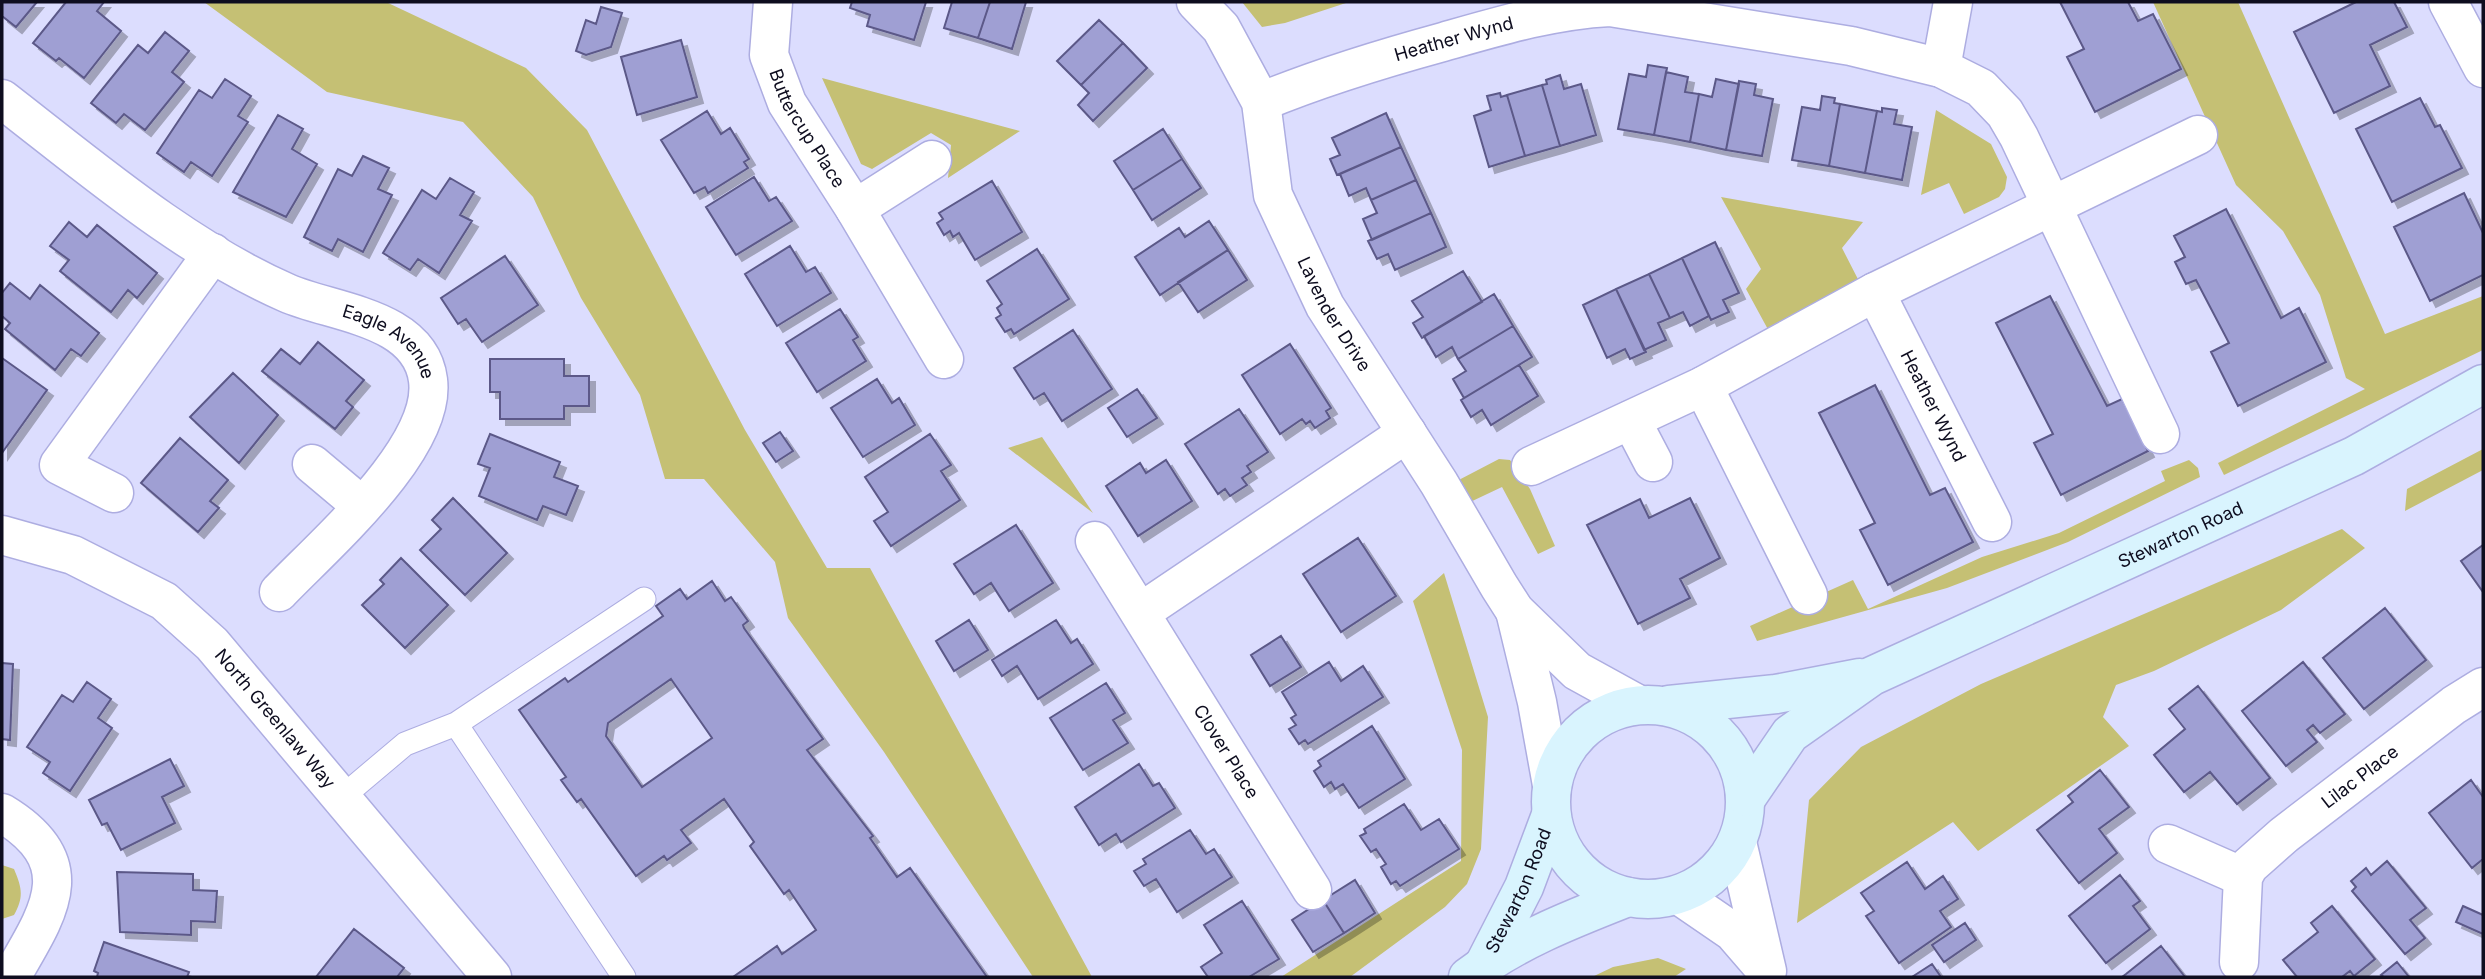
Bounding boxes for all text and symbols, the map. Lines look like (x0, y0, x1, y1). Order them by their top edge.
street label: Heather Wynd (1392, 12, 1515, 65)
street label: Buttercup Place (765, 66, 850, 192)
street label: Lavender Drive (1293, 253, 1375, 375)
street label: Eagle Avenue (340, 300, 439, 381)
street label: Heather Wynd (1896, 346, 1971, 465)
street label: Stewarton Road (2115, 497, 2246, 572)
street label: North Greenlaw Way (211, 645, 340, 793)
street label: Clover Place (1189, 700, 1264, 802)
street label: Lilac Place (2317, 740, 2402, 813)
street label: Stewarton Road (1481, 825, 1555, 957)

